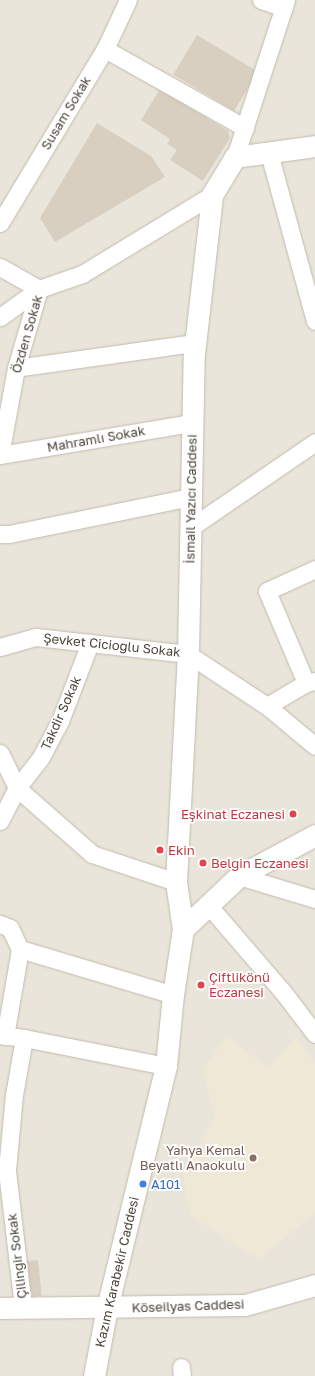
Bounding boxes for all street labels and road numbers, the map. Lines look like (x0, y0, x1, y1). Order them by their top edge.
street label: Susam Sokak (38, 73, 94, 153)
street label: Özden Sokak (8, 293, 46, 375)
street label: Mahramlı Sokak (46, 423, 146, 455)
street label: İsmail Yazıcı Caddesi (182, 434, 200, 564)
street label: Şevket Cicioğlu Sokak (43, 630, 181, 660)
street label: Takdir Sokak (38, 674, 84, 752)
street label: Kazım Karabekir Caddesi (92, 1195, 142, 1349)
street label: Çilingir Sokak (4, 1212, 30, 1300)
street label: Köseilyas Caddesi (131, 1296, 245, 1316)

